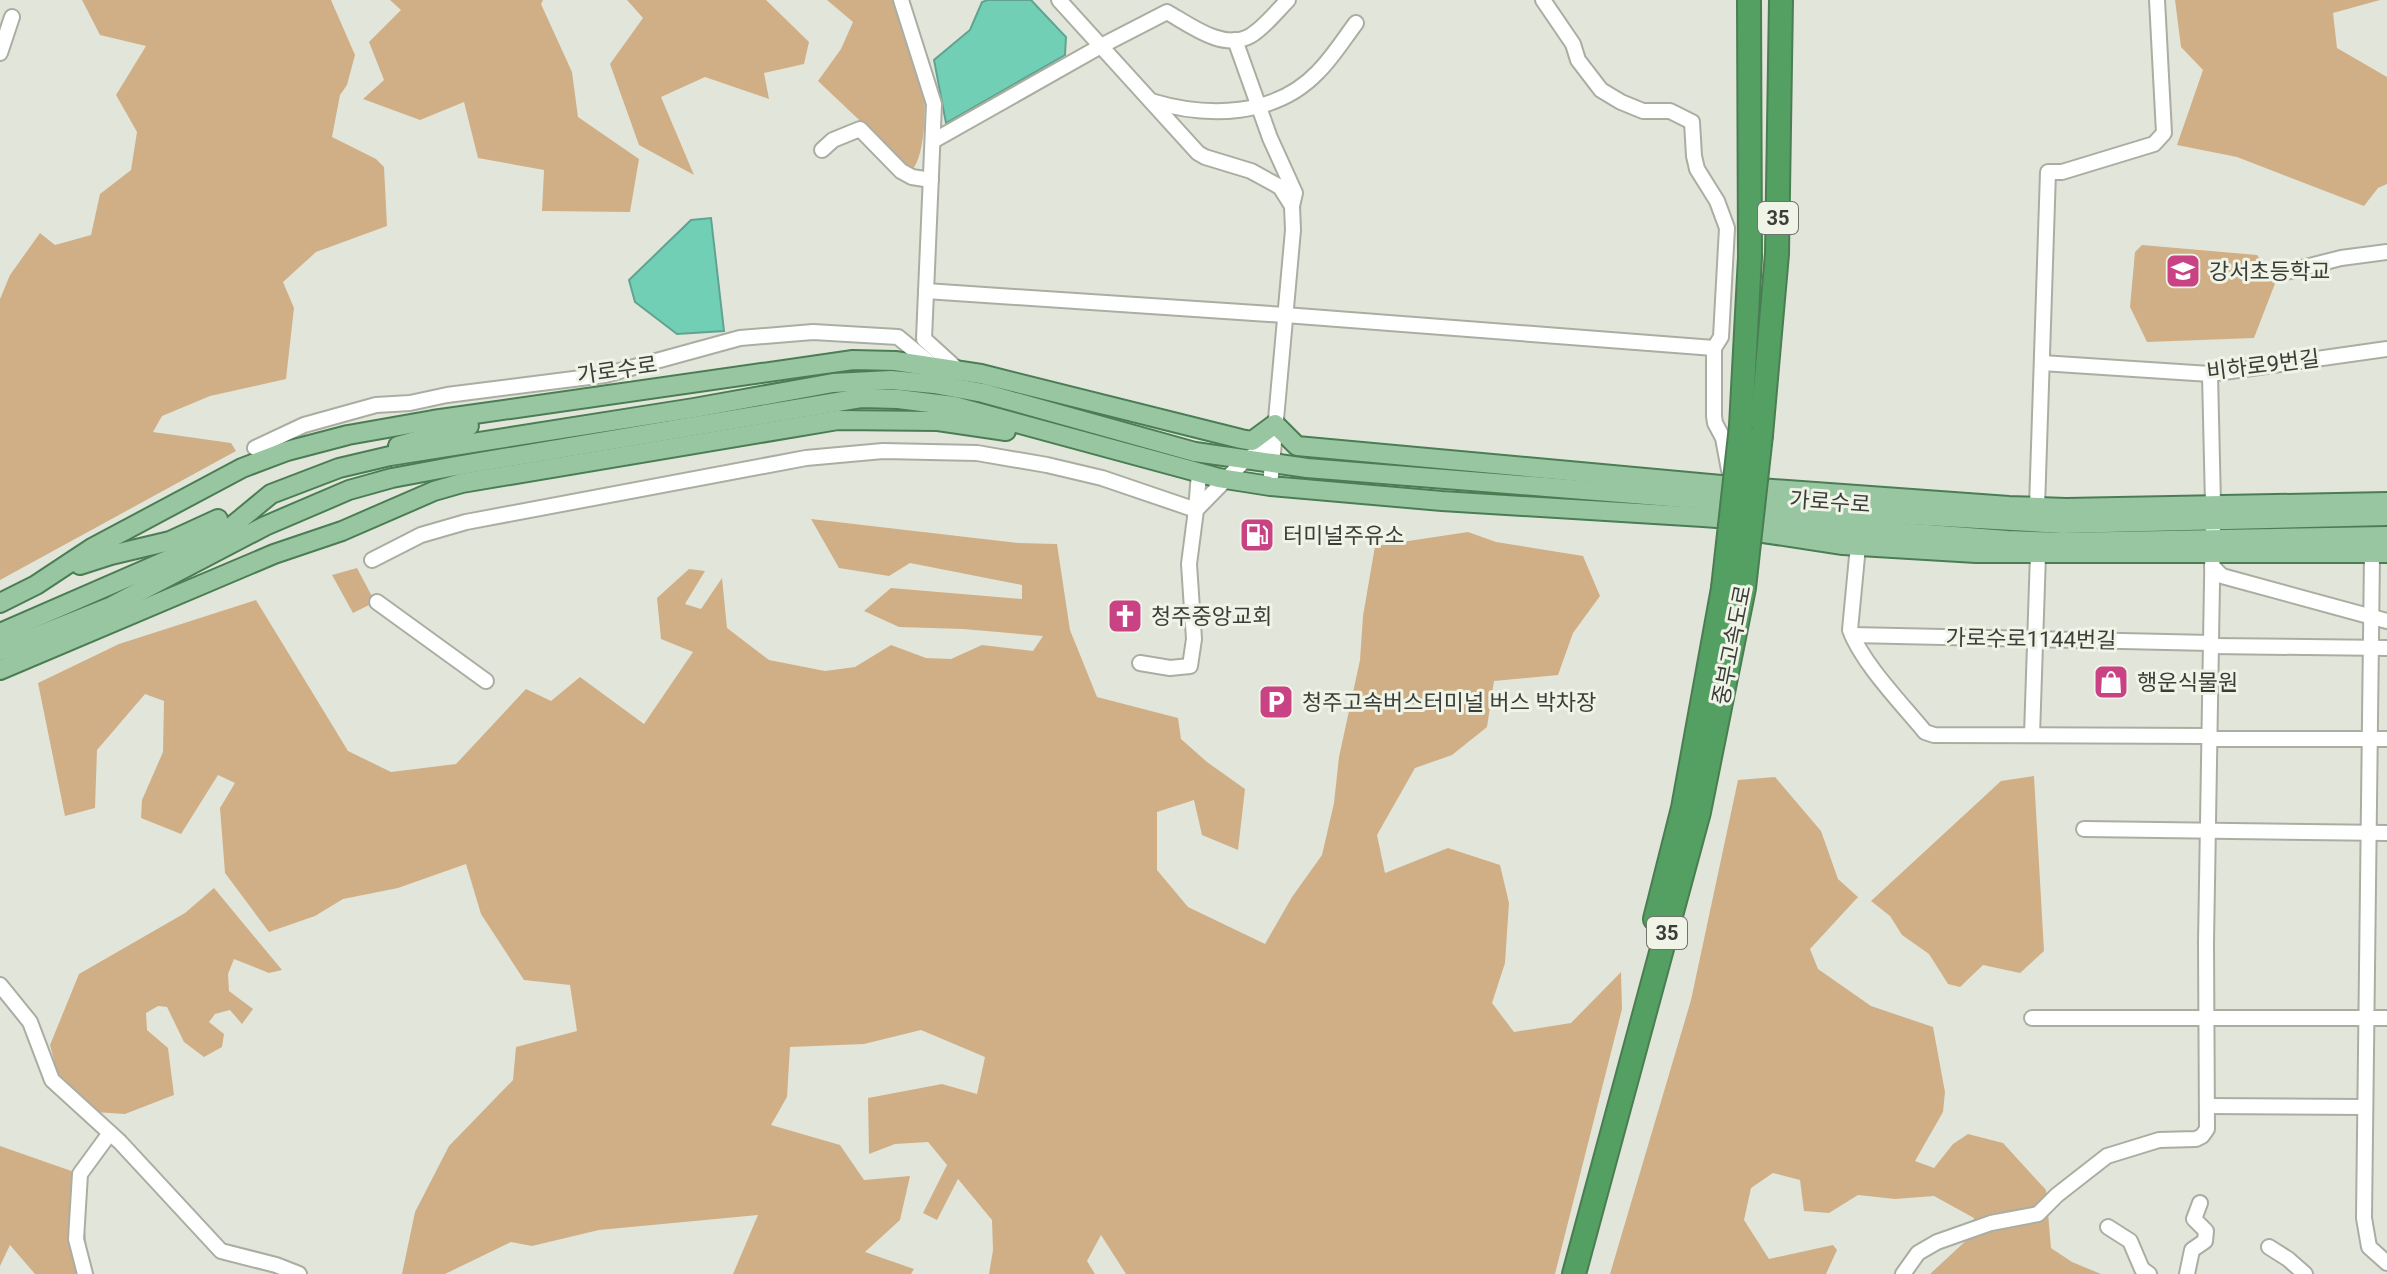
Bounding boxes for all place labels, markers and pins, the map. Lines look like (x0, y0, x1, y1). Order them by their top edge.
school or university icon: 강서초등학교 (2164, 252, 2202, 290)
place label: 강서초등학교 (2209, 259, 2330, 284)
fuel station icon: 터미널주유소 (1238, 516, 1276, 554)
place label: 터미널주유소 (1283, 523, 1404, 548)
church icon: 청주중앙교회 (1106, 597, 1144, 635)
place label: 청주중앙교회 (1151, 604, 1272, 629)
shop icon: 행운식물원 (2092, 663, 2130, 701)
place label: 행운식물원 (2137, 670, 2238, 695)
parking icon: 청주고속버스터미널 버스 박차장 (1257, 683, 1295, 721)
place label: 청주고속버스터미널 버스 박차장 (1302, 690, 1596, 715)

